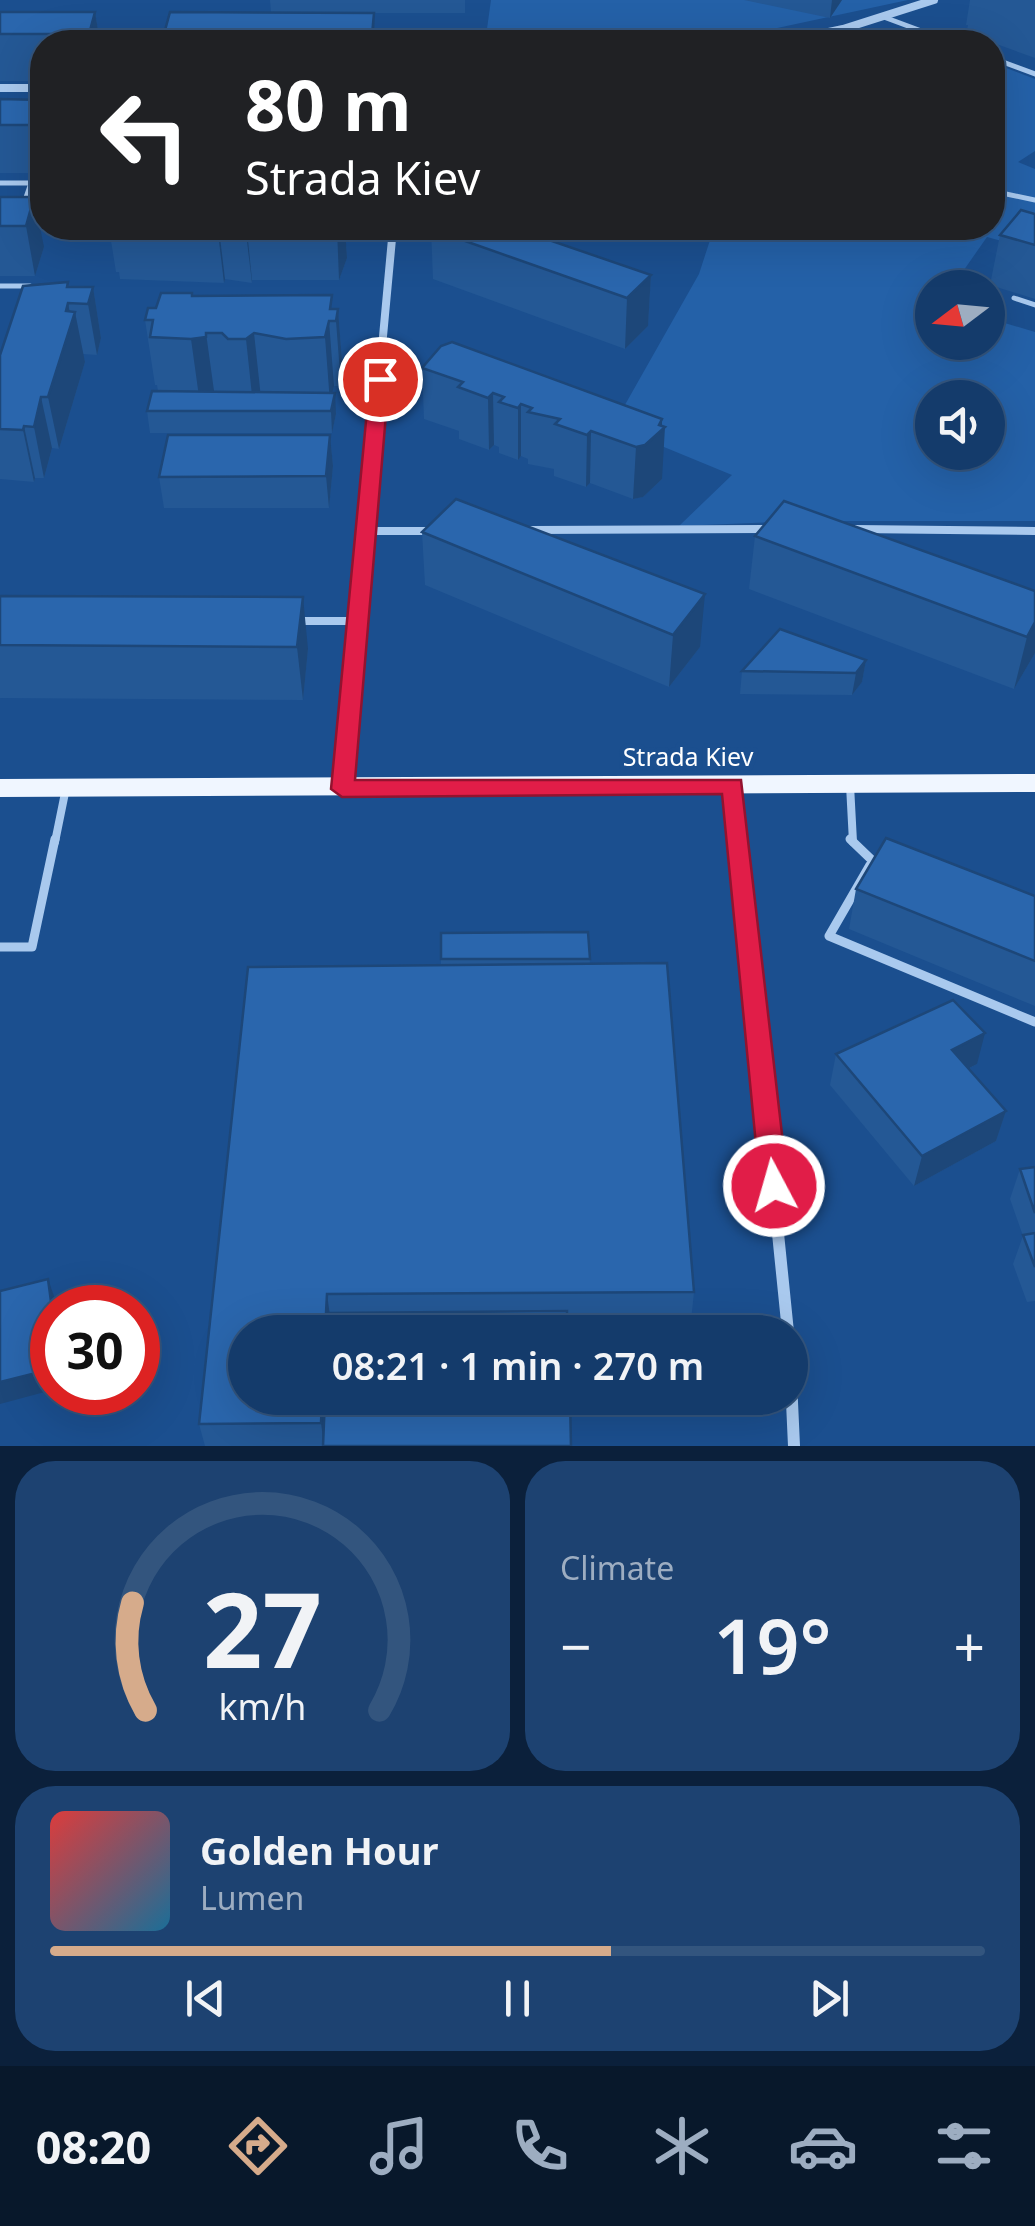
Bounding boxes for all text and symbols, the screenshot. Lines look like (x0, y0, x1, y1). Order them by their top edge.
text: 80 m (245, 56, 412, 152)
icon: left (80, 70, 210, 200)
text: Strada Kiev (245, 147, 480, 208)
north arrow (915, 270, 1005, 360)
map controls (915, 270, 1005, 470)
pin (338, 337, 423, 422)
icon: arrive (353, 352, 408, 407)
button: sound (915, 380, 1005, 470)
street label: Strada Kiev (623, 739, 754, 773)
position arrow (722, 1134, 826, 1238)
speed limit sign: 30 (30, 1285, 160, 1415)
text: 08:21 · 1 min · 270 m (332, 1339, 704, 1391)
text: Climate (560, 1546, 674, 1589)
text: 27 (203, 1557, 322, 1698)
text: 19° (714, 1594, 831, 1696)
text: − (560, 1608, 591, 1683)
text: + (954, 1608, 985, 1683)
text: km/h (219, 1682, 306, 1730)
text: Golden Hour (200, 1824, 438, 1876)
text: Lumen (200, 1876, 304, 1919)
icon: previous (178, 1971, 233, 2026)
icon: pause (490, 1971, 545, 2026)
icon: next (802, 1971, 857, 2026)
icon: directions (223, 2111, 293, 2181)
icon: music (364, 2111, 434, 2181)
icon: phone (505, 2111, 575, 2181)
icon: climate (647, 2111, 717, 2181)
icon: car (788, 2111, 858, 2181)
icon: filters (929, 2111, 999, 2181)
text: 08:20 (36, 2116, 151, 2177)

